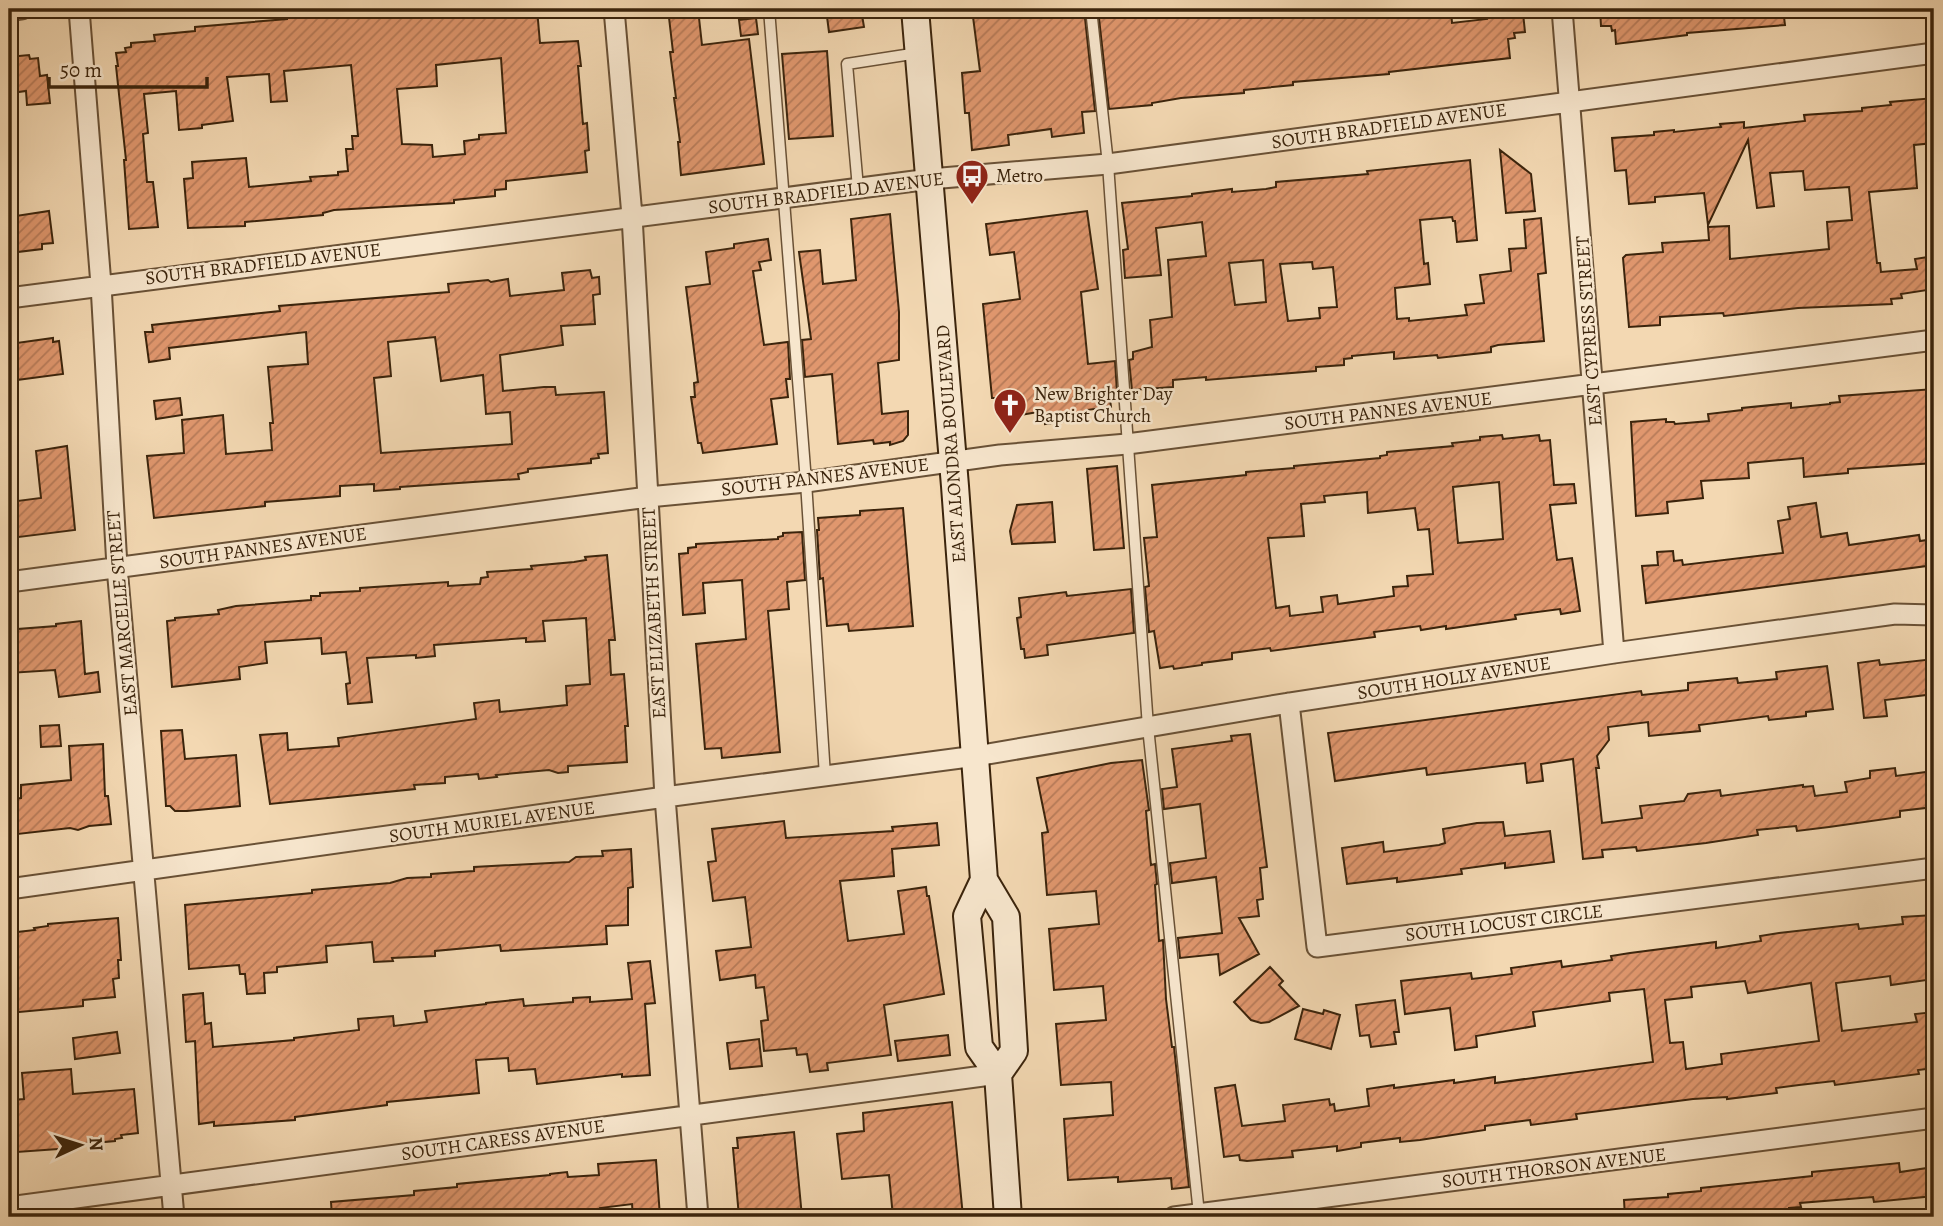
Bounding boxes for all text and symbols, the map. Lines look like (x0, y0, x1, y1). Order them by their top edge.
scale bar (49, 46, 206, 90)
text: 50 m (60, 56, 102, 84)
street label: SOUTH BRADFIELD AVENUE (1270, 97, 1508, 155)
bus stop icon: Metro (953, 157, 991, 206)
place label: Metro (996, 163, 1043, 189)
street label: SOUTH BRADFIELD AVENUE (707, 166, 945, 220)
street label: EAST CYPRESS STREET (1569, 234, 1609, 427)
street label: SOUTH BRADFIELD AVENUE (144, 237, 382, 291)
street label: EAST ALONDRA BOULEVARD (930, 324, 972, 564)
place label: New Brighter Day Baptist Church (1034, 381, 1173, 429)
street label: SOUTH PANNES AVENUE (1283, 385, 1493, 437)
church icon: New Brighter Day Baptist Church (991, 386, 1029, 435)
street label: SOUTH PANNES AVENUE (720, 451, 930, 503)
street label: EAST ELIZABETH STREET (635, 506, 673, 719)
street label: EAST MARCELLE STREET (100, 508, 144, 717)
street label: SOUTH PANNES AVENUE (158, 521, 368, 575)
street label: SOUTH HOLLY AVENUE (1356, 650, 1552, 706)
street label: SOUTH MURIEL AVENUE (387, 795, 597, 849)
street label: SOUTH LOCUST CIRCLE (1404, 898, 1604, 948)
north arrow (46, 1110, 116, 1180)
street label: SOUTH CARESS AVENUE (400, 1113, 606, 1167)
text: N (83, 1136, 109, 1152)
street label: SOUTH THORSON AVENUE (1440, 1141, 1668, 1195)

